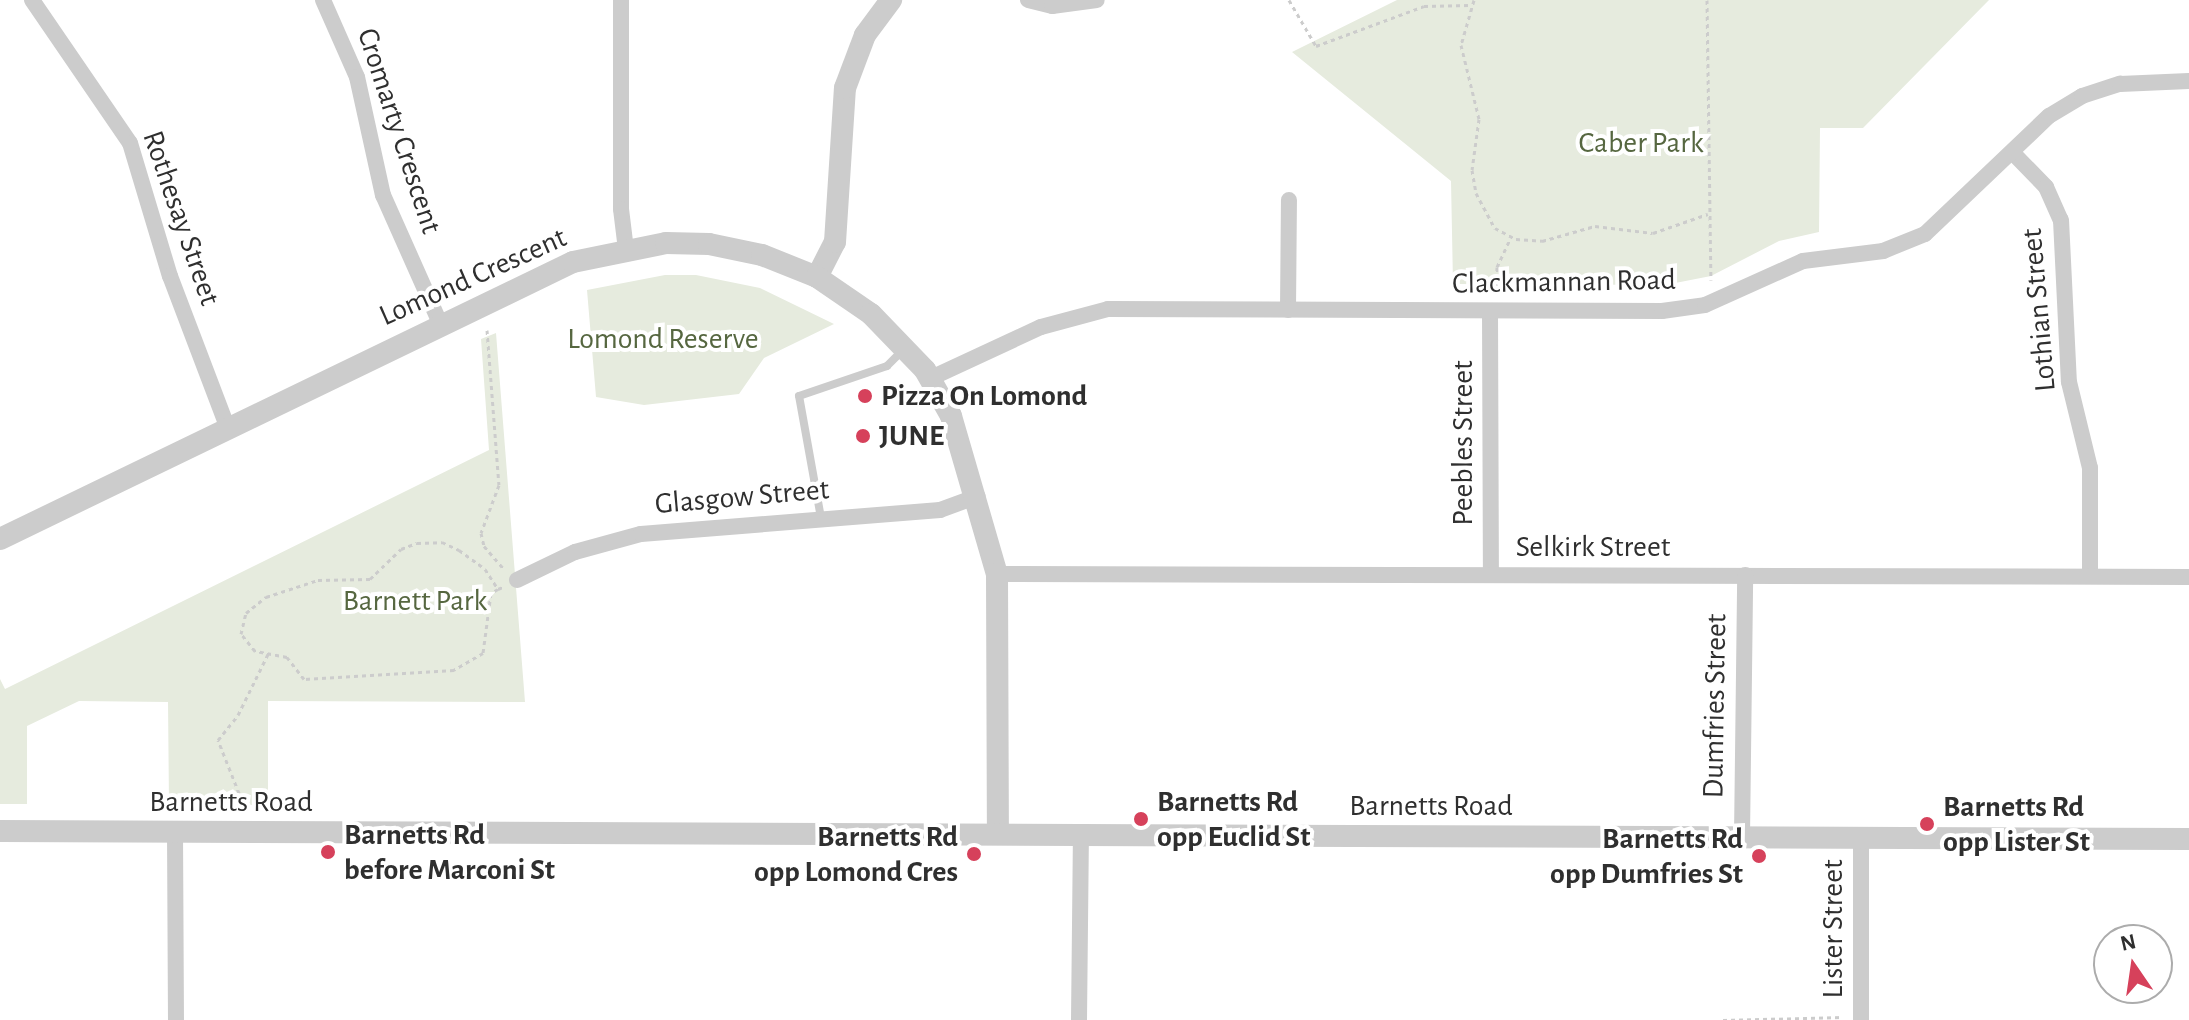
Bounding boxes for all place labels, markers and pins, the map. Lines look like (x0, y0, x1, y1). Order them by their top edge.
place label: Pizza On Lomond (881, 378, 1087, 414)
marker: Pizza On Lomond (856, 387, 874, 405)
place label: JUNE (879, 418, 944, 454)
marker: JUNE (854, 427, 872, 445)
place label: Barnetts Rd opp Euclid St (1157, 784, 1310, 854)
place label: Barnetts Rd opp Lister St (1943, 789, 2090, 860)
marker: Barnetts Rd opp Euclid St (1132, 810, 1150, 828)
marker: Barnetts Rd opp Lister St (1918, 815, 1936, 833)
place label: Barnetts Rd before Marconi St (344, 817, 555, 888)
place label: Barnetts Rd opp Lomond Cres (754, 819, 958, 890)
place label: Barnetts Rd opp Dumfries St (1550, 821, 1743, 892)
marker: Barnetts Rd before Marconi St (319, 843, 337, 861)
marker: Barnetts Rd opp Lomond Cres (965, 845, 983, 863)
marker: Barnetts Rd opp Dumfries St (1750, 847, 1768, 865)

